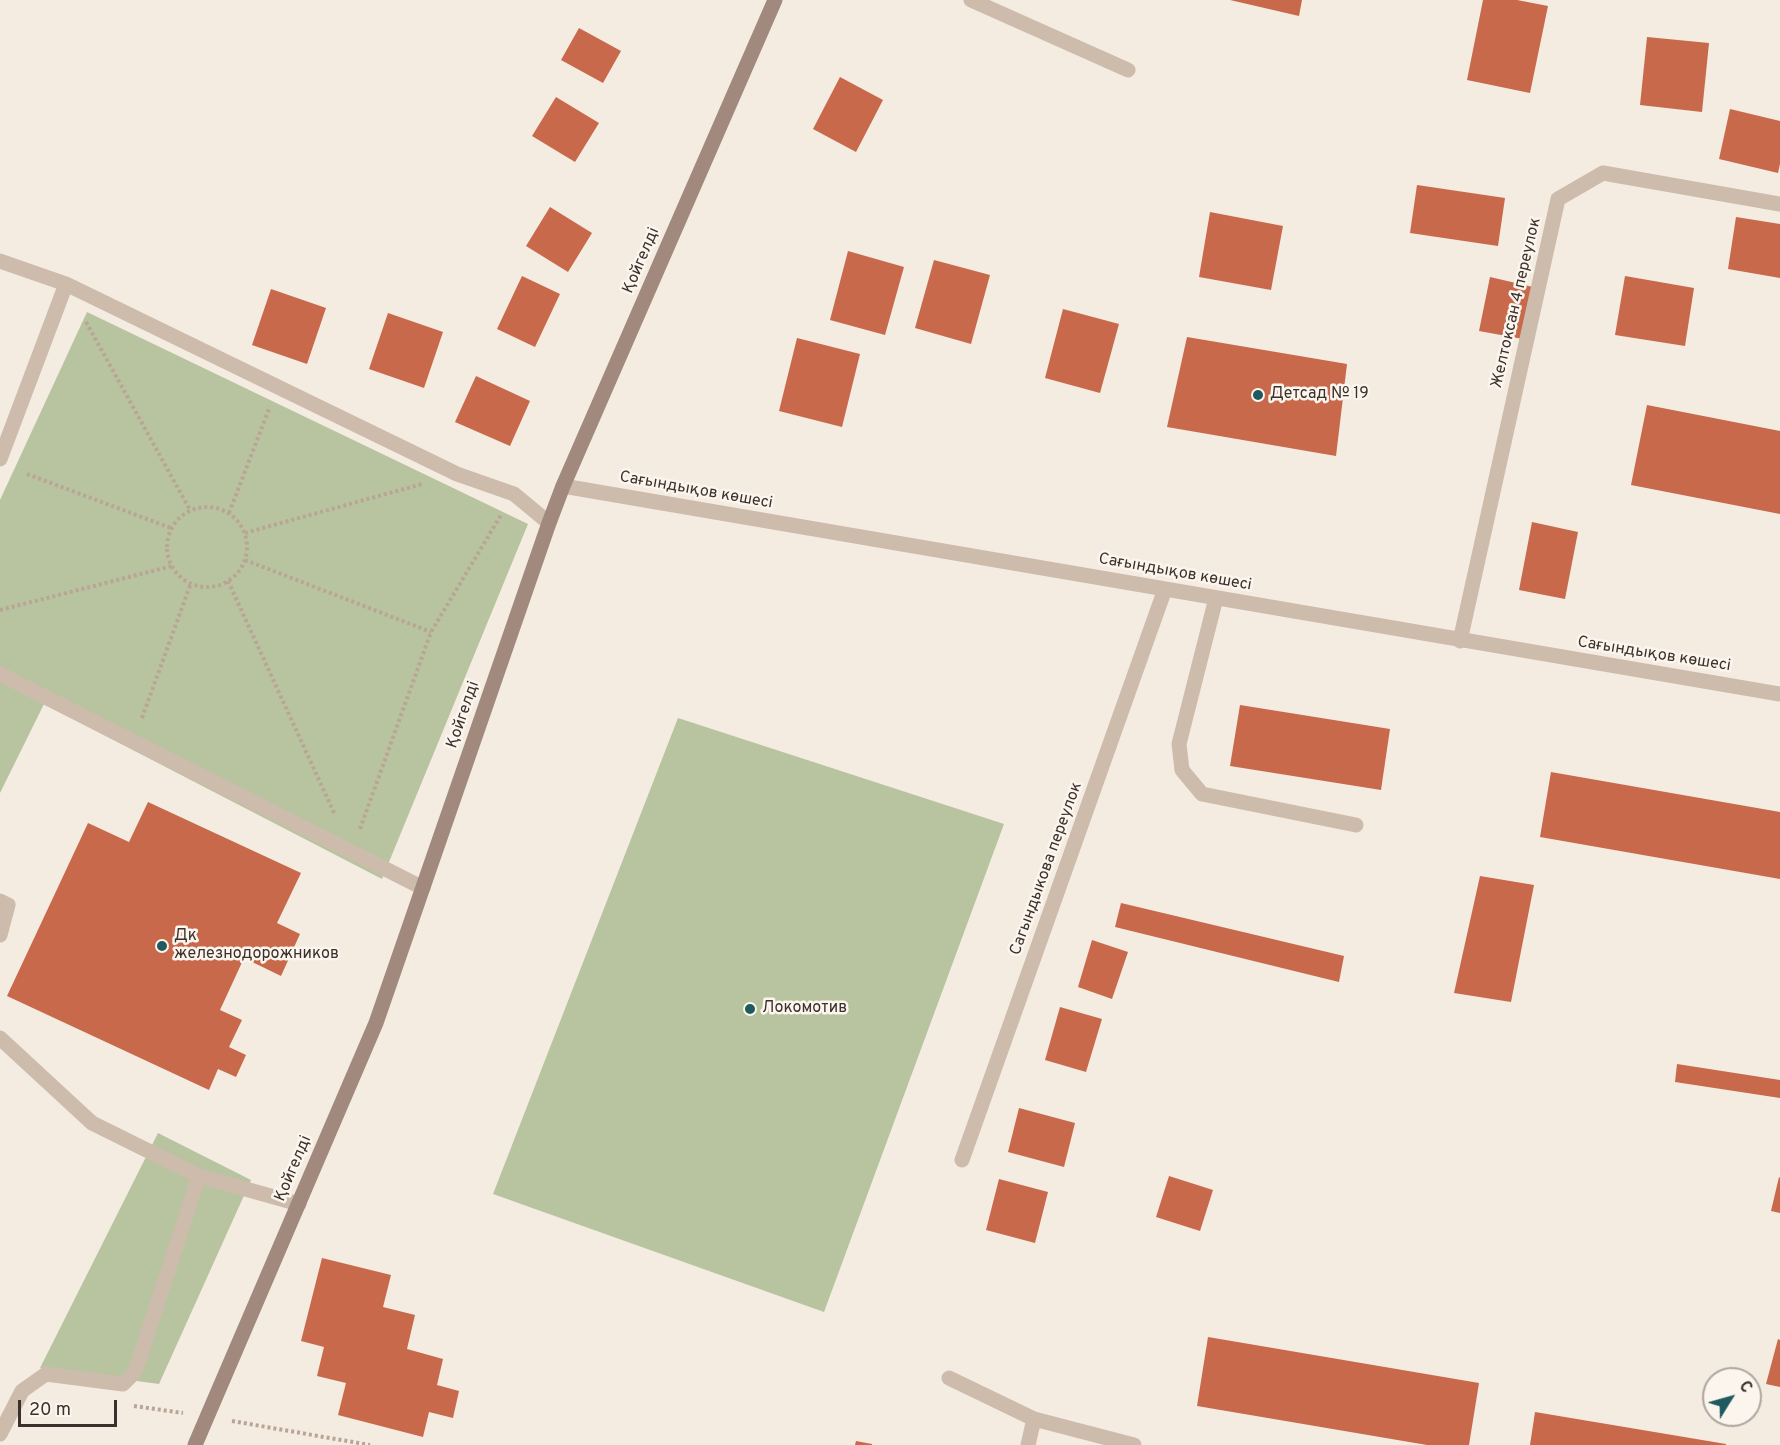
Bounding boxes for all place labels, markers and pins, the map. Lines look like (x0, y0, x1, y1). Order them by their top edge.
place label: Детсад № 19 (1270, 385, 1369, 405)
marker: Детсад № 19 (1251, 388, 1265, 402)
place label: Дк железнодорожников (174, 927, 339, 965)
marker: Дк железнодорожников (155, 939, 169, 953)
place label: Локомотив (762, 999, 847, 1019)
marker: Локомотив (743, 1002, 757, 1016)

